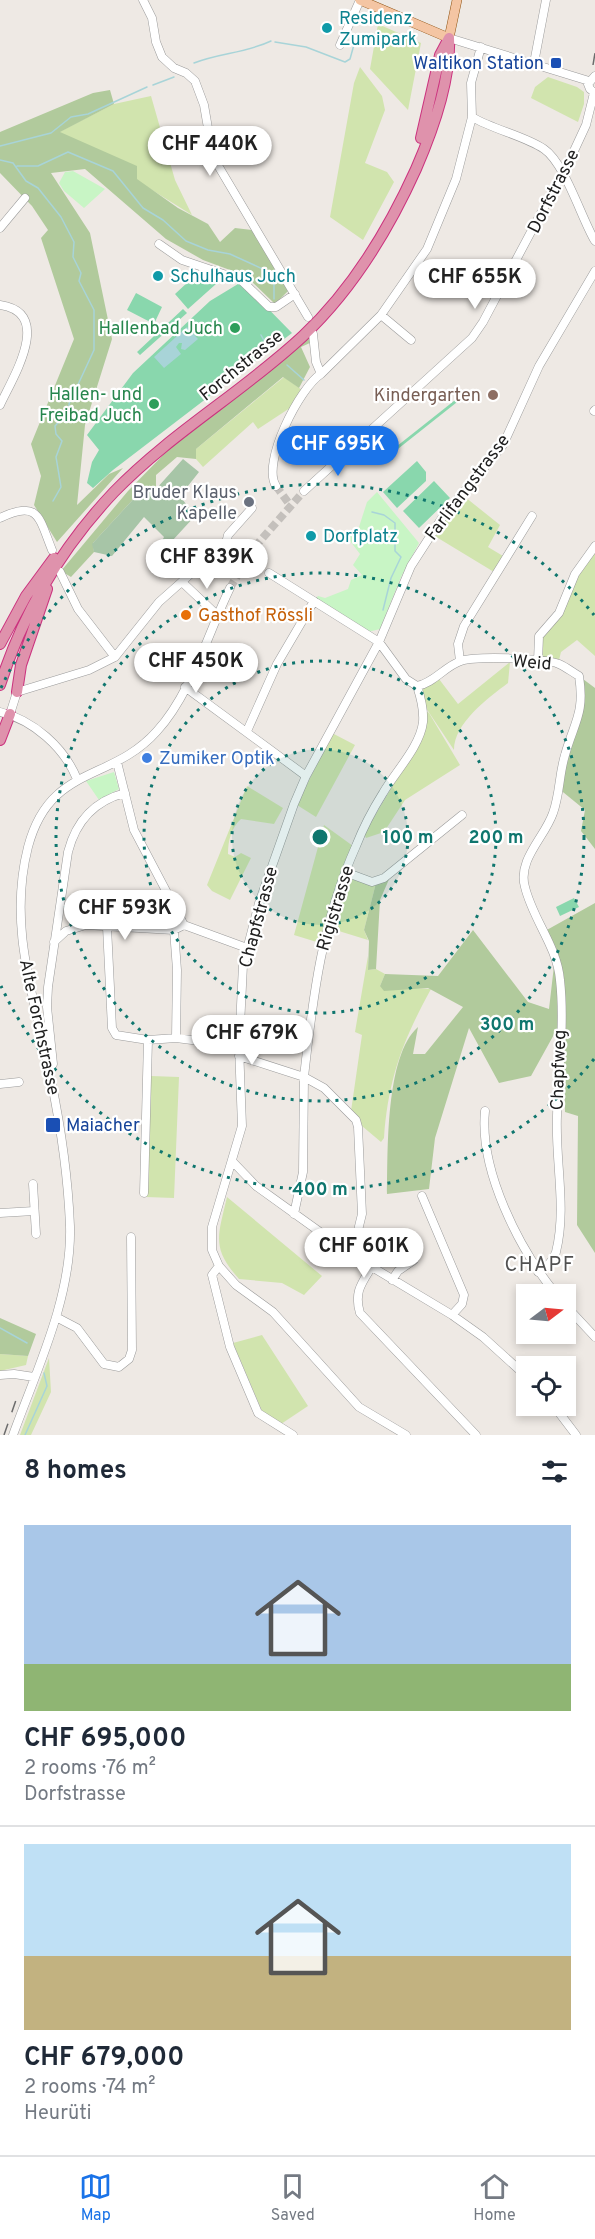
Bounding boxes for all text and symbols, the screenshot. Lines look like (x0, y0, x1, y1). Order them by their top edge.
place label: Residenz Zumipark (339, 8, 417, 52)
marker: Residenz Zumipark (320, 21, 334, 35)
place label: Waltikon Station (413, 53, 544, 76)
marker: Waltikon Station (549, 56, 563, 70)
pin: CHF 440K (148, 126, 272, 177)
text: CHF 440K (162, 132, 258, 158)
street label: Dorfstrasse (523, 146, 585, 238)
pin: CHF 655K (413, 259, 537, 310)
text: CHF 655K (428, 265, 522, 291)
place label: Schulhaus Juch (170, 266, 296, 289)
marker: Schulhaus Juch (151, 269, 165, 283)
place label: Hallenbad Juch (99, 318, 223, 341)
marker: Hallenbad Juch (228, 321, 242, 335)
street label: Forchstrasse (195, 325, 288, 407)
place label: Hallen- und Freibad Juch (39, 384, 142, 428)
place label: Kindergarten (374, 385, 481, 408)
marker: Kindergarten (486, 388, 500, 402)
marker: Hallen- und Freibad Juch (147, 397, 161, 411)
pin: CHF 695K (276, 426, 400, 477)
street label: Farlifangstrasse (421, 430, 516, 546)
text: CHF 695K (291, 432, 385, 458)
place label: Bruder Klaus Kapelle (132, 482, 237, 526)
marker: Bruder Klaus Kapelle (242, 495, 256, 509)
place label: Dorfplatz (323, 526, 398, 549)
marker: Dorfplatz (304, 529, 318, 543)
pin: CHF 839K (145, 539, 269, 590)
text: CHF 839K (160, 545, 254, 571)
place label: Gasthof Rössli (198, 605, 313, 628)
marker: Gasthof Rössli (179, 608, 193, 622)
pin: CHF 450K (134, 643, 258, 694)
text: CHF 450K (148, 649, 244, 675)
street label: Weid (511, 650, 552, 677)
place label: Zumiker Optik (159, 748, 275, 771)
marker: Zumiker Optik (140, 751, 154, 765)
centre of rings (310, 827, 330, 847)
text: 100 m (382, 827, 434, 850)
text: 200 m (468, 827, 524, 850)
street label: Rigistrasse (313, 863, 360, 954)
street label: Chapfstrasse (235, 864, 284, 971)
pin: CHF 593K (63, 890, 187, 941)
text: CHF 593K (78, 896, 172, 922)
street label: Alte Forchstrasse (13, 957, 64, 1098)
text: 300 m (480, 1014, 534, 1037)
pin: CHF 679K (190, 1015, 314, 1066)
text: CHF 679K (206, 1021, 298, 1047)
street label: Chapfweg (547, 1029, 572, 1111)
place label: Maiacher (66, 1115, 140, 1138)
marker: Maiacher (44, 1116, 62, 1134)
text: 400 m (292, 1179, 348, 1202)
pin: CHF 601K (302, 1228, 426, 1279)
text: CHF 601K (318, 1234, 410, 1260)
district label: CHAPF (505, 1253, 575, 1279)
north arrow (516, 1284, 576, 1344)
map controls (516, 1284, 576, 1416)
button: locate (516, 1356, 576, 1416)
text: 8 homes (24, 1455, 127, 1488)
icon: filters (538, 1455, 571, 1488)
icon: home (244, 1564, 352, 1672)
text: CHF 695,000 (24, 1723, 186, 1756)
text: 2 rooms · 76 m² (24, 1756, 156, 1782)
text: Dorfstrasse (24, 1782, 126, 1808)
icon: home (244, 1883, 352, 1991)
text: CHF 679,000 (24, 2042, 184, 2075)
text: 2 rooms · 74 m² (24, 2075, 155, 2101)
text: Heurüti (24, 2101, 91, 2127)
tab: Map (79, 2170, 112, 2226)
tab: Saved (271, 2170, 315, 2226)
tab: Home (473, 2170, 516, 2226)

